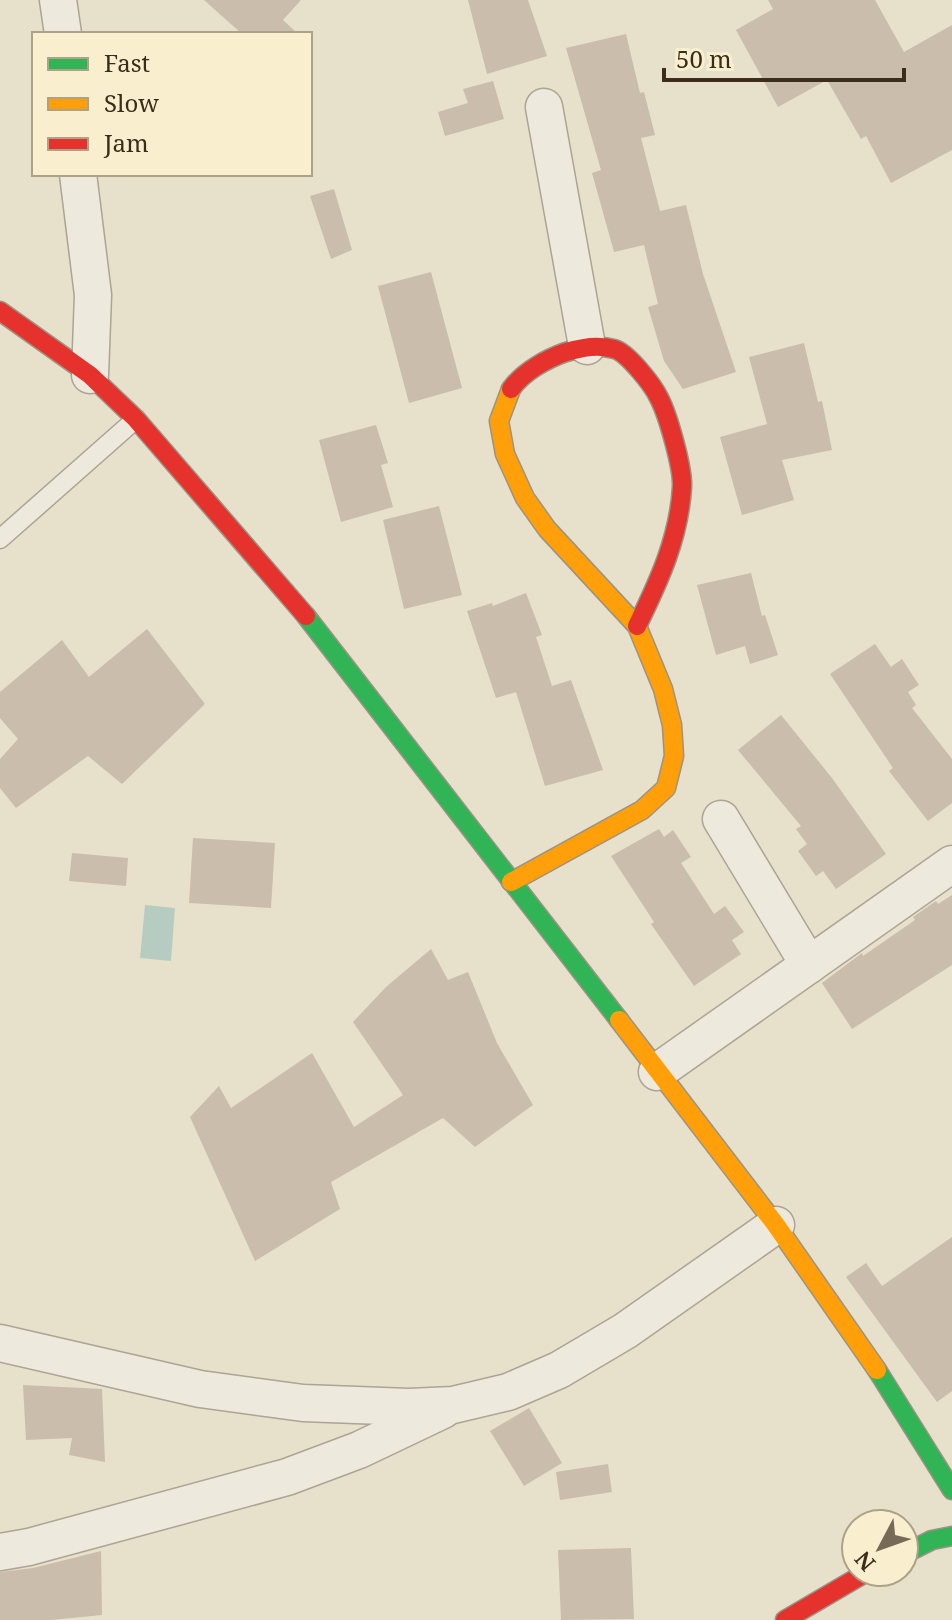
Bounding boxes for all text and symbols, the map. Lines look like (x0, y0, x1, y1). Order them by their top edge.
legend (32, 32, 312, 176)
scale bar (664, 32, 904, 82)
text: 50 m (676, 42, 732, 75)
text: Fast (104, 46, 150, 79)
text: Slow (104, 86, 159, 119)
text: Jam (103, 126, 149, 159)
north arrow (840, 1508, 920, 1588)
text: N (847, 1545, 881, 1578)

